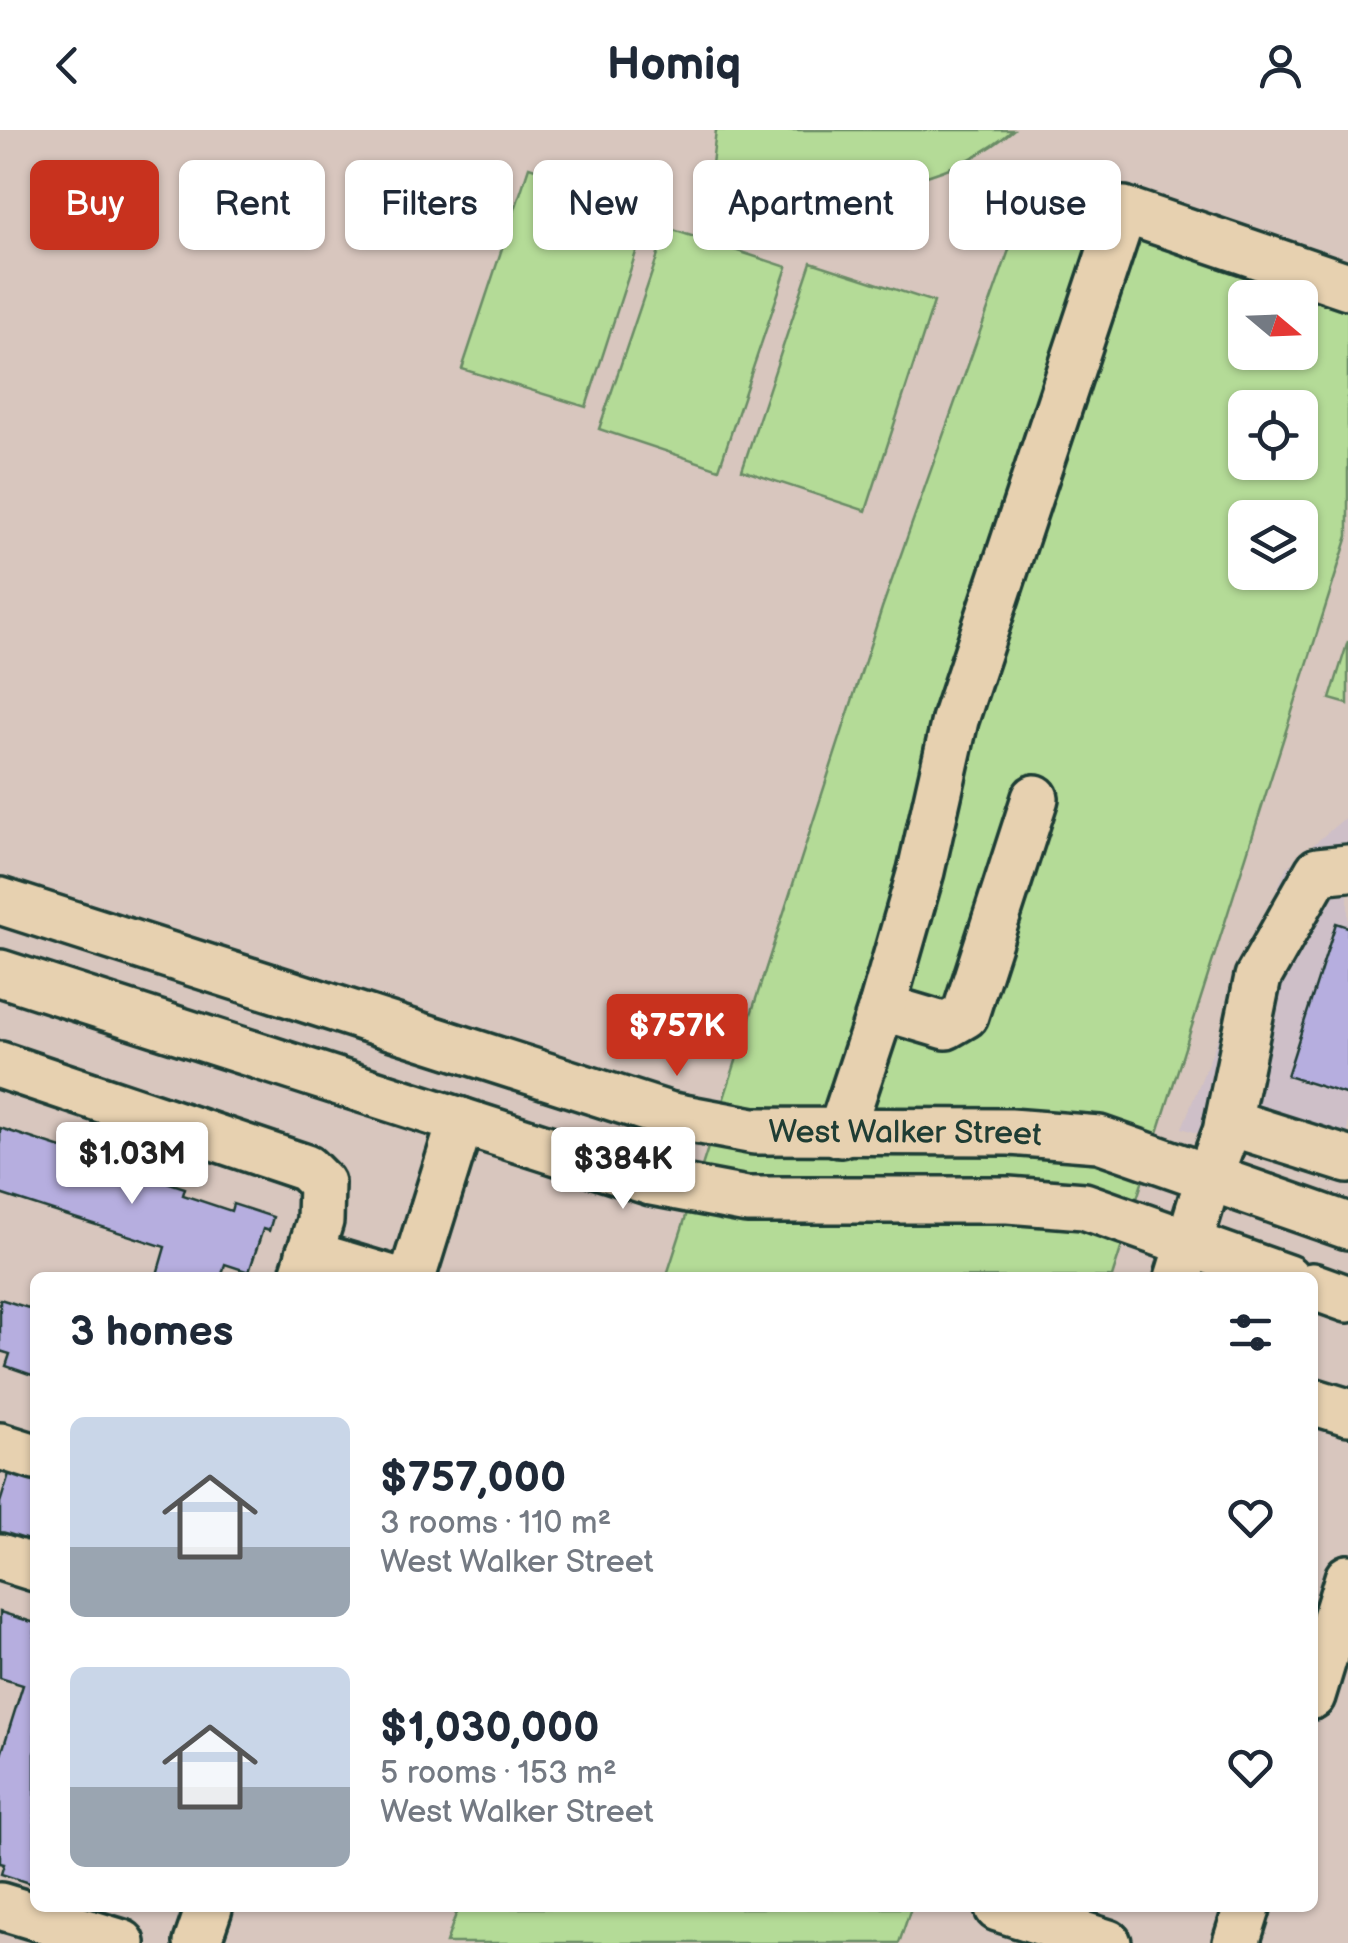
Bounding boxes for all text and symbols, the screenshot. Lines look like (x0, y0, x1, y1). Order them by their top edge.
icon: back (40, 38, 95, 93)
text: Homiq (607, 38, 741, 93)
icon: person (1253, 38, 1308, 93)
chip: Buy (30, 160, 159, 250)
chip: Rent (179, 160, 325, 250)
chip: Filters (345, 160, 513, 250)
chip: New (533, 160, 673, 250)
chip: Apartment (693, 160, 929, 250)
chip: House (949, 160, 1121, 250)
north arrow (1228, 280, 1318, 370)
map controls (1228, 280, 1318, 590)
button: locate (1228, 390, 1318, 480)
button: layers (1228, 500, 1318, 590)
pin: $757K (607, 994, 747, 1079)
text: $757K (629, 1007, 725, 1046)
street label: West Walker Street (768, 1113, 1043, 1155)
pin: $1.03M (51, 1122, 213, 1207)
pin: $384K (553, 1127, 693, 1212)
text: $1.03M (78, 1135, 186, 1174)
text: $384K (573, 1140, 673, 1179)
icon: filters (1223, 1305, 1278, 1360)
text: 3 homes (70, 1307, 233, 1358)
text: $757,000 (380, 1453, 566, 1504)
icon: home (150, 1457, 270, 1577)
icon: heart (1223, 1490, 1278, 1545)
text: 3 rooms · 110 m² (380, 1504, 611, 1543)
text: West Walker Street (380, 1543, 654, 1582)
text: $1,030,000 (380, 1703, 599, 1754)
icon: home (150, 1707, 270, 1827)
icon: heart (1223, 1740, 1278, 1795)
text: 5 rooms · 153 m² (380, 1754, 617, 1793)
text: West Walker Street (380, 1793, 654, 1832)

